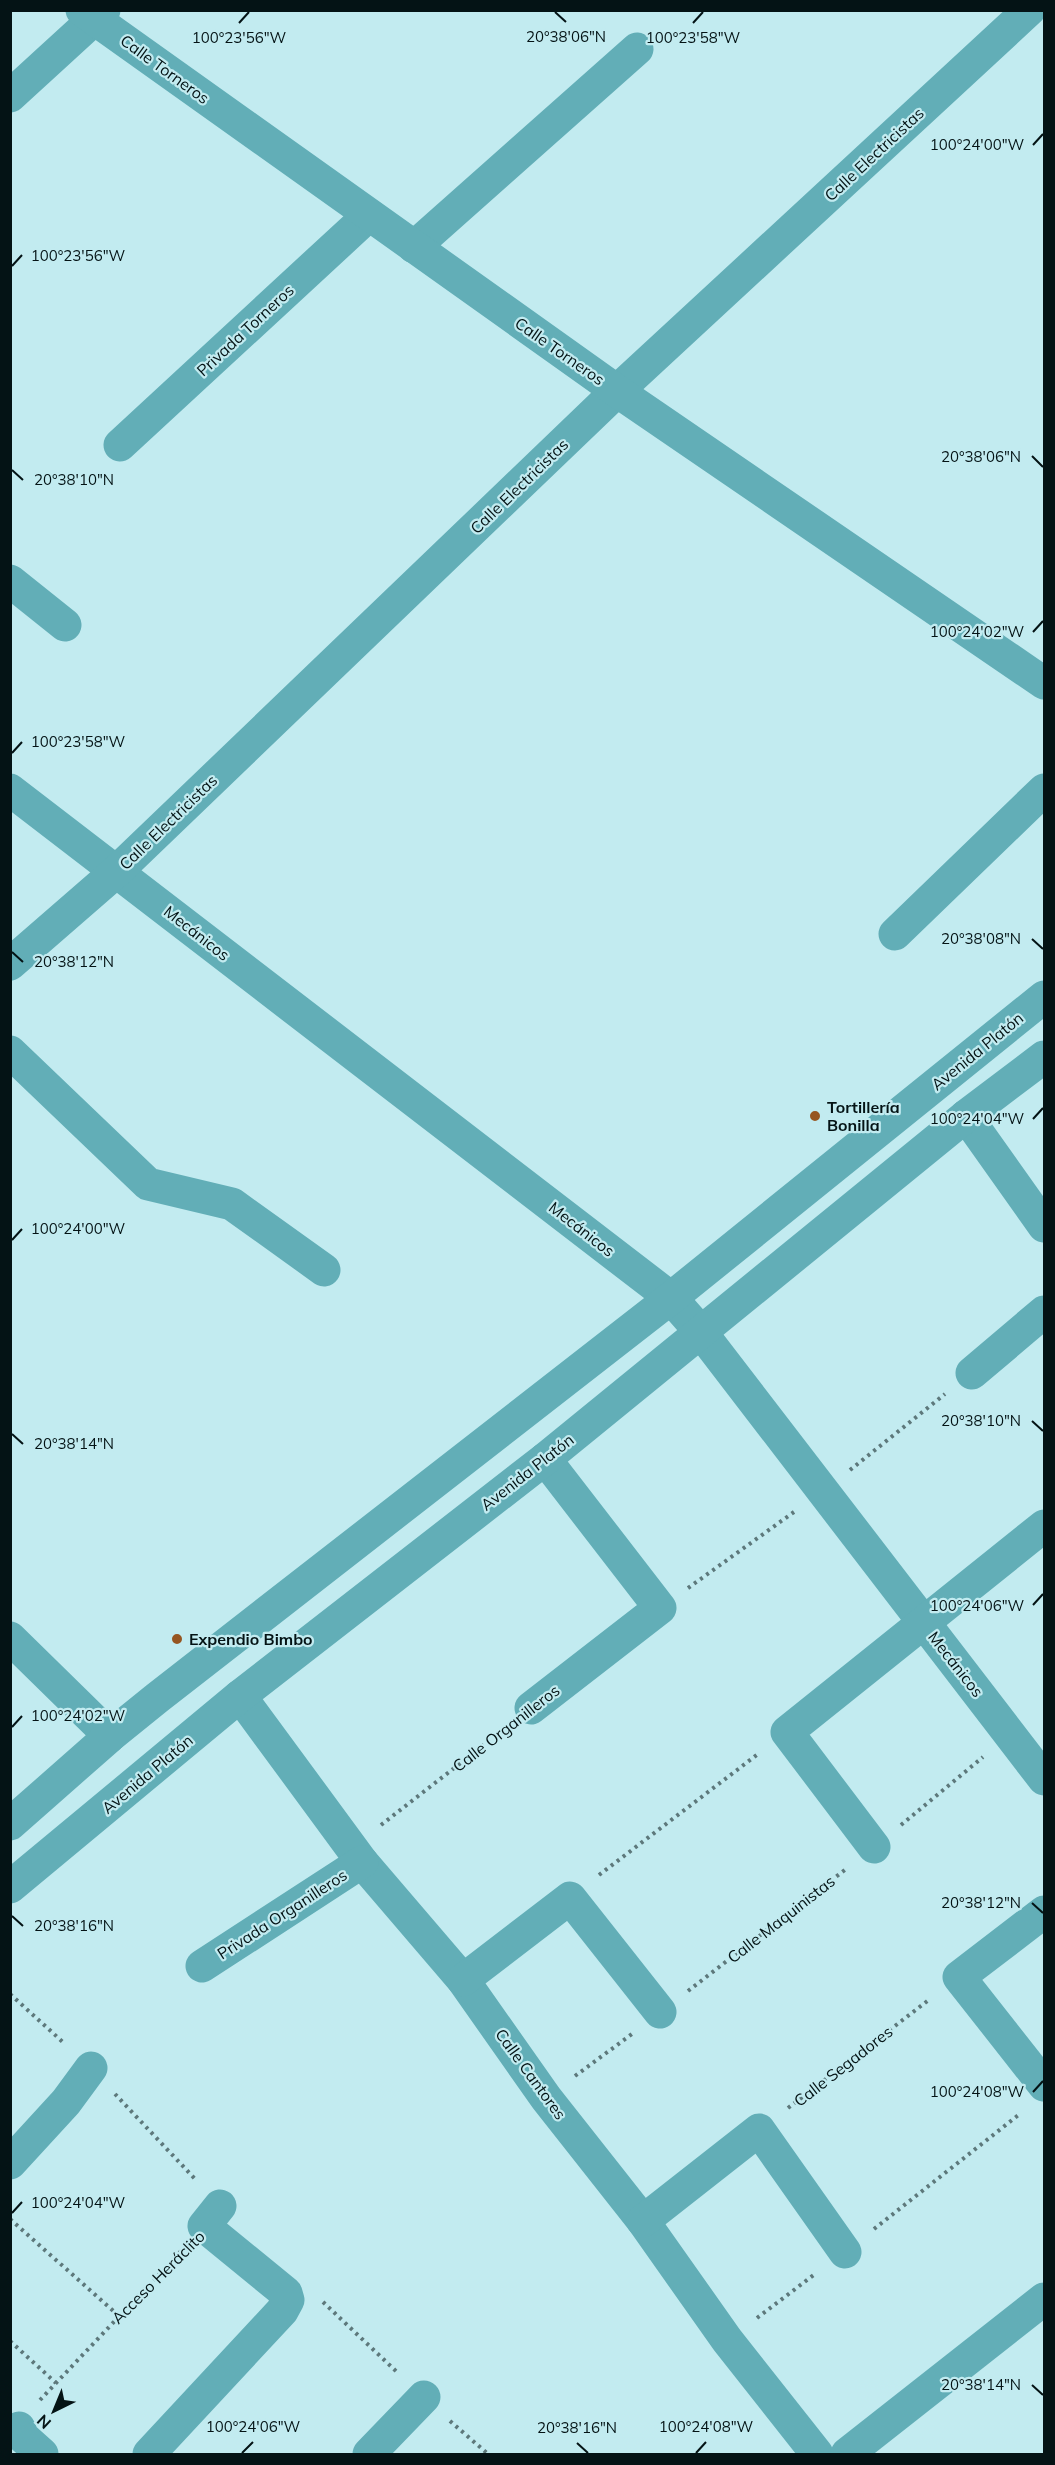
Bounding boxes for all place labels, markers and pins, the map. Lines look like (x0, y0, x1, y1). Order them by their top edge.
place label: Tortillería Bonilla (827, 1097, 900, 1135)
marker: Tortillería Bonilla (808, 1109, 822, 1123)
place label: Expendio Bimbo (189, 1629, 313, 1649)
marker: Expendio Bimbo (170, 1632, 184, 1646)

